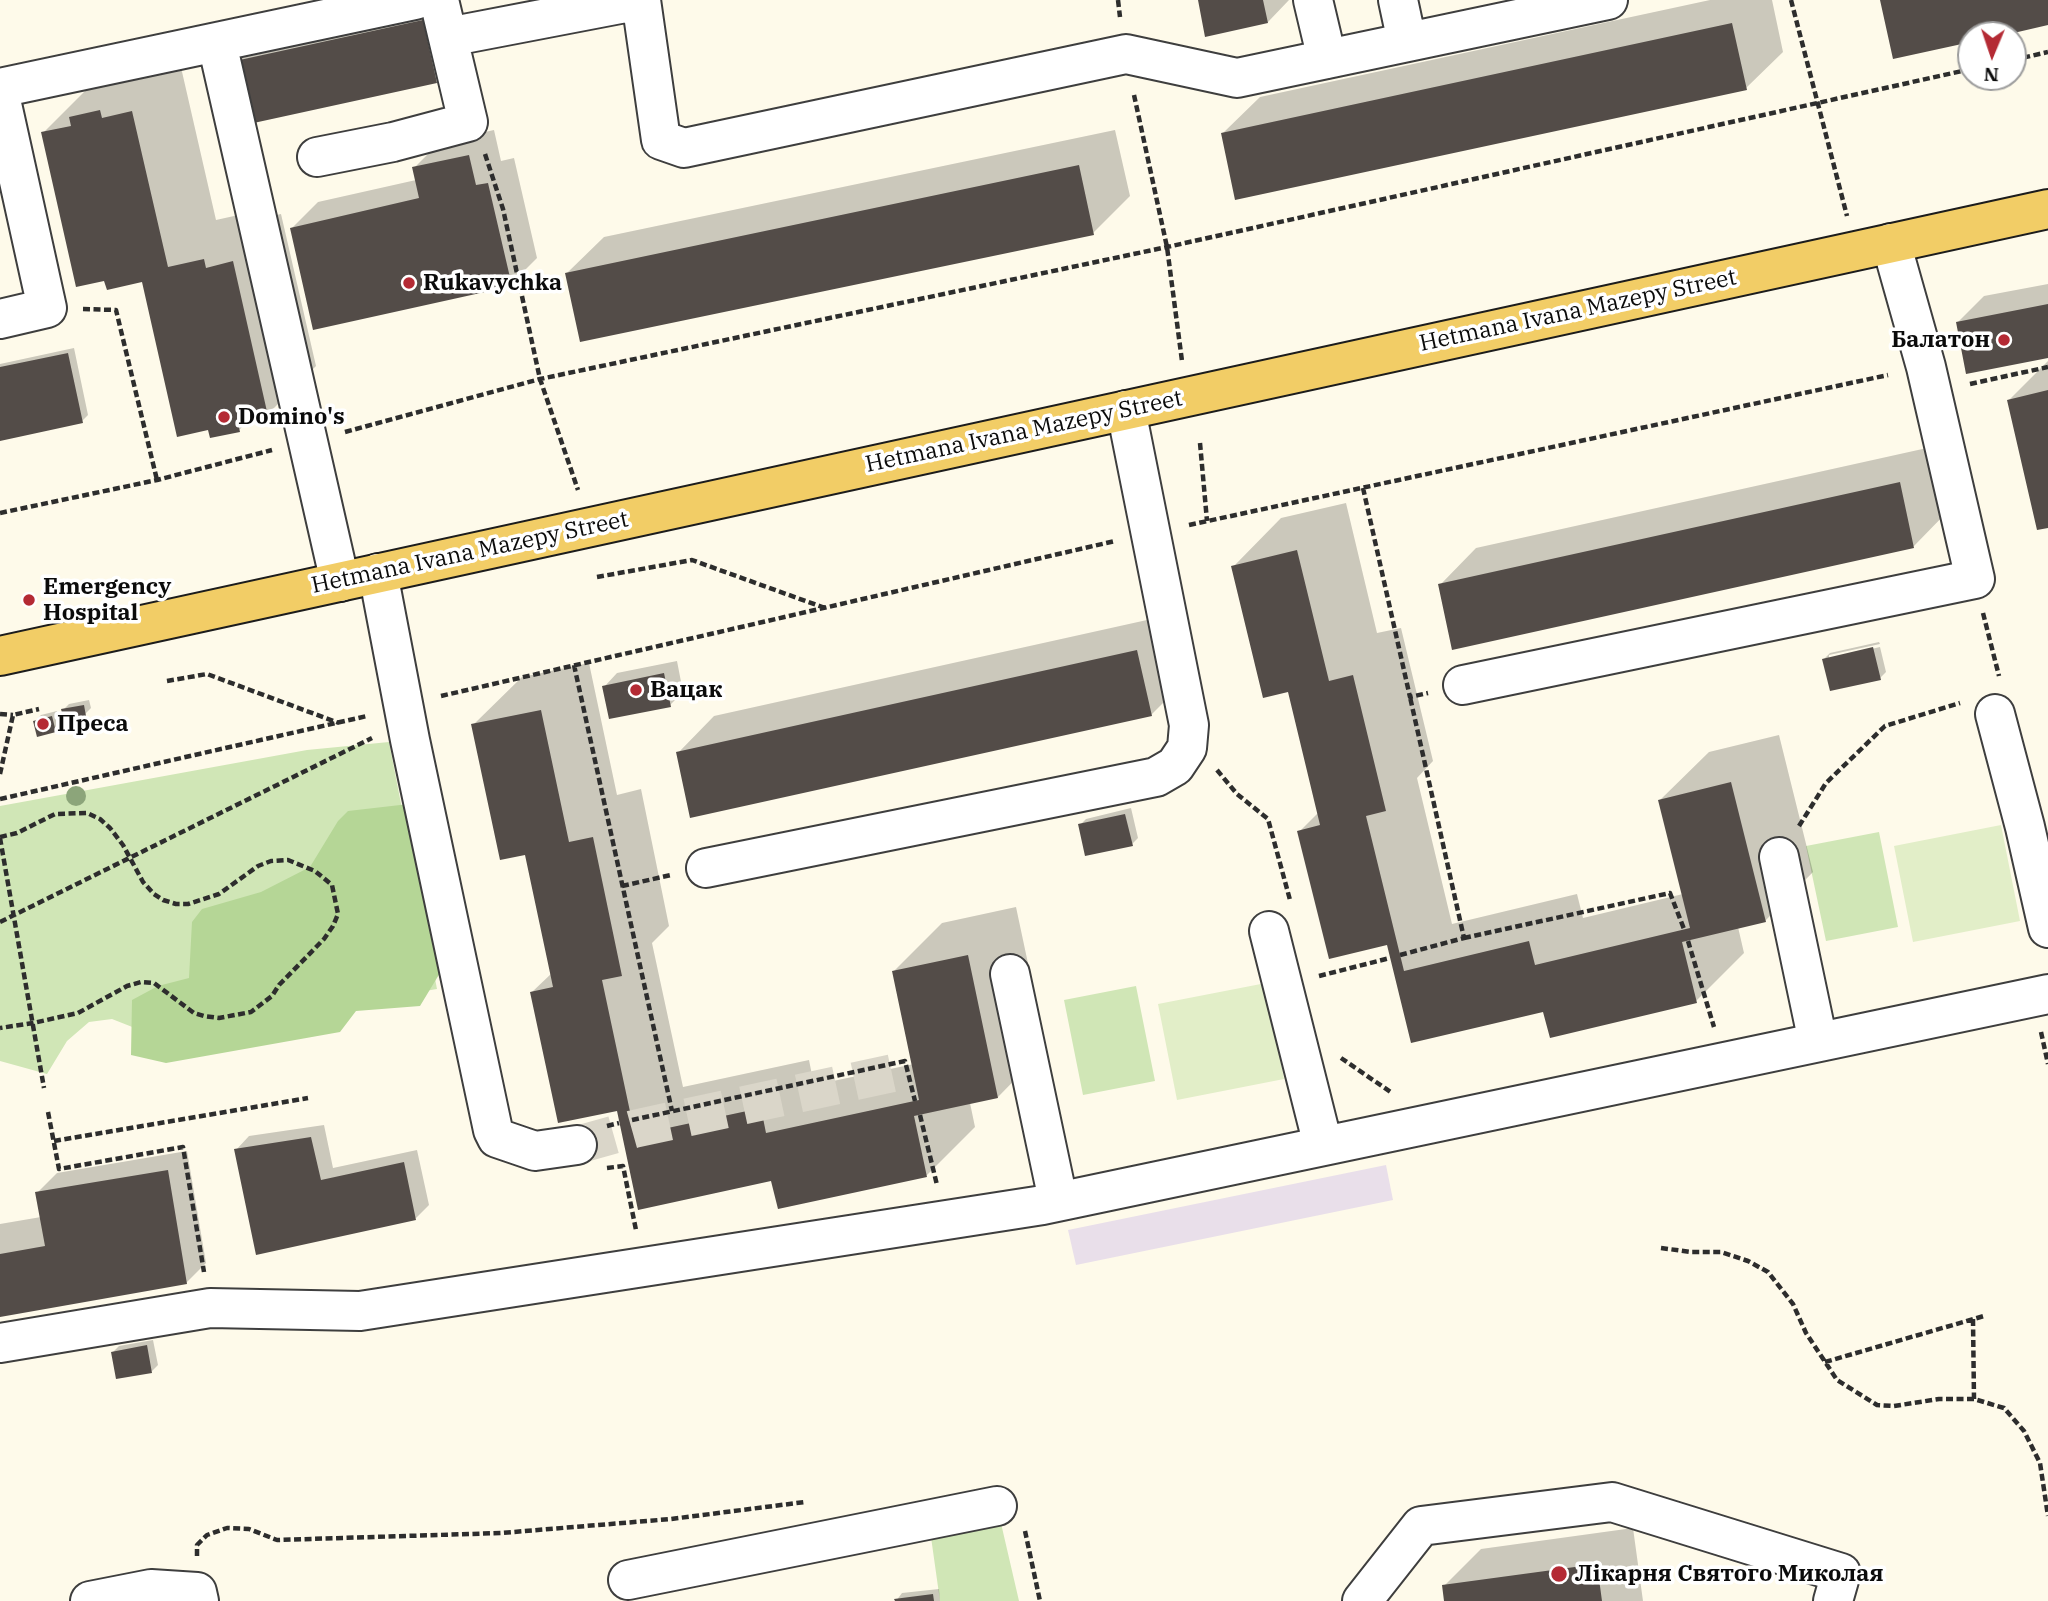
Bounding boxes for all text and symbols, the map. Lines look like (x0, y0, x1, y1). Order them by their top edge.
north arrow (1957, 21, 2027, 91)
text: N (1983, 63, 1999, 87)
street label: Hetmana Ivana Mazepy Street (1417, 264, 1739, 358)
place label: Rukavychka (423, 269, 562, 297)
marker: Rukavychka (401, 275, 417, 291)
place label: Балатон (1891, 326, 1990, 354)
marker: Балатон (1996, 332, 2012, 348)
street label: Hetmana Ivana Mazepy Street (863, 385, 1185, 479)
place label: Domino's (238, 403, 345, 431)
marker: Domino's (216, 409, 232, 425)
street label: Hetmana Ivana Mazepy Street (309, 506, 631, 600)
place label: Emergency Hospital (43, 573, 171, 627)
marker: Emergency Hospital (21, 592, 37, 608)
place label: Вацак (650, 676, 722, 704)
marker: Вацак (628, 682, 644, 698)
place label: Преса (57, 710, 129, 738)
marker: Преса (35, 716, 51, 732)
place label: Лікарня Святого Миколая (1575, 1560, 1884, 1588)
marker: Лікарня Святого Миколая (1549, 1564, 1569, 1584)

